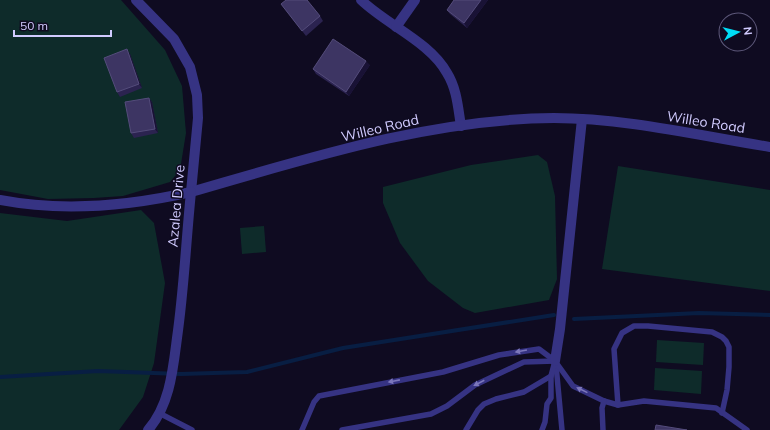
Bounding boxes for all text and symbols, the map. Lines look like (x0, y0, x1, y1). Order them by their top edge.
scale bar (14, 12, 111, 38)
north arrow (718, 12, 758, 52)
text: 50 m (20, 18, 48, 33)
text: N (740, 26, 755, 36)
street label: Willeo Road (666, 107, 746, 137)
street label: Willeo Road (339, 110, 421, 146)
street label: Azalea Drive (163, 164, 189, 248)
one-way arrow (514, 349, 527, 355)
one-way arrow (388, 378, 400, 384)
one-way arrow (473, 380, 485, 386)
one-way arrow (577, 387, 588, 394)

